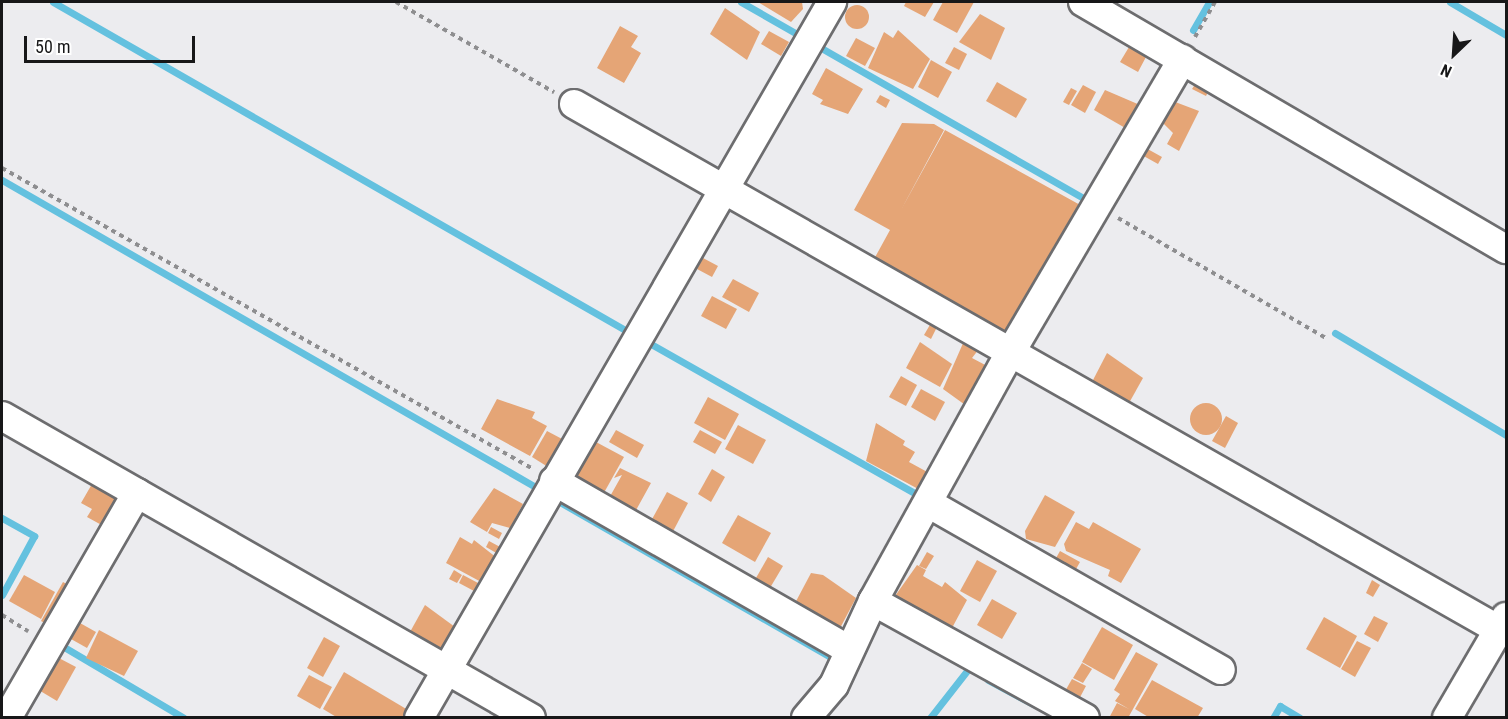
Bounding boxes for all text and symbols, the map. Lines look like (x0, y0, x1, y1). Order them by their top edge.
scale bar (27, 24, 198, 62)
north arrow (1424, 24, 1484, 84)
text: 50 m (35, 36, 70, 57)
text: N (1438, 60, 1455, 81)

